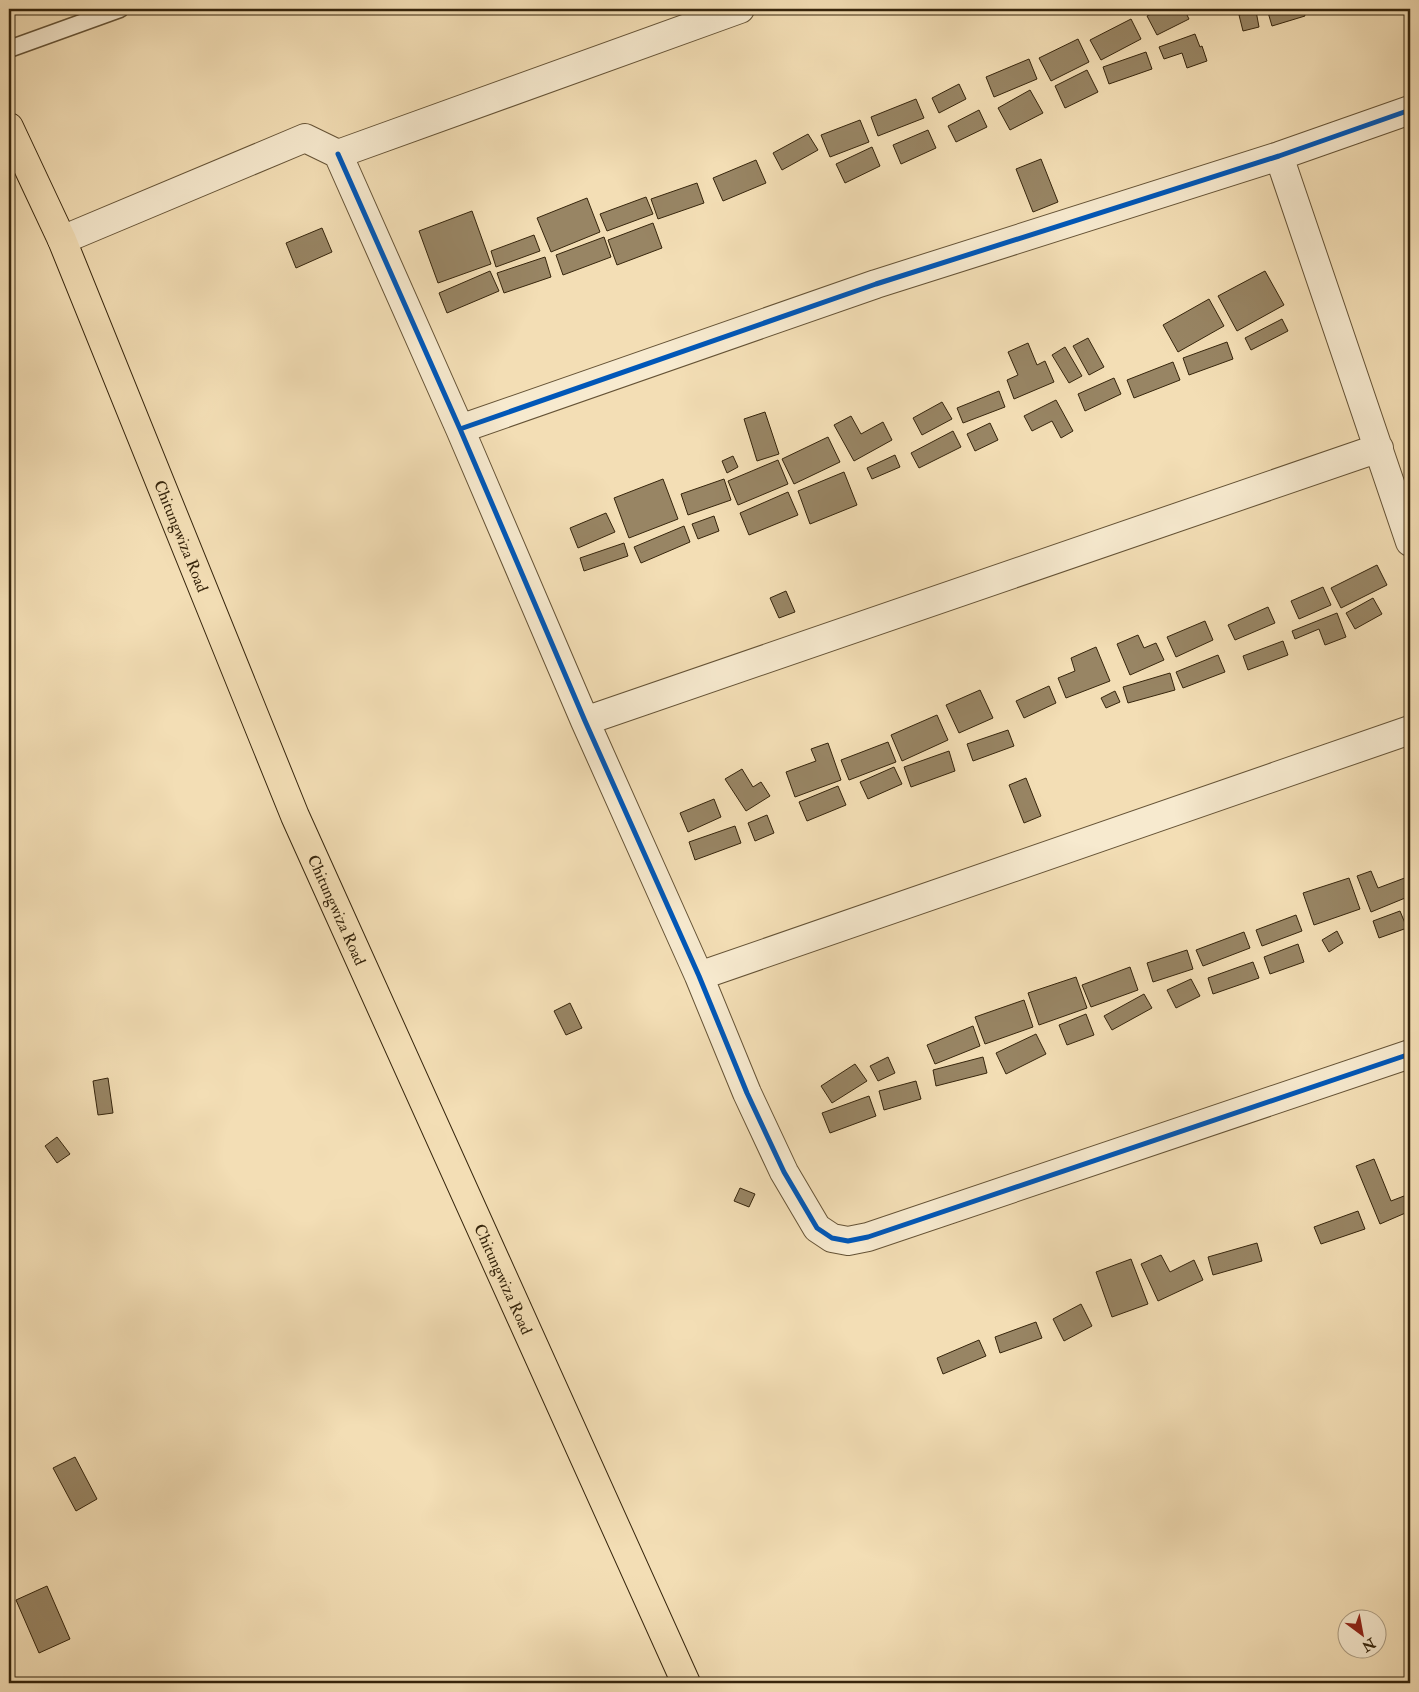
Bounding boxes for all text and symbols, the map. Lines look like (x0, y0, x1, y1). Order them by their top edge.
street label: Chitungwiza Road (149, 477, 212, 595)
street label: Chitungwiza Road (303, 852, 370, 969)
street label: Chitungwiza Road (469, 1221, 537, 1338)
north arrow (1336, 1610, 1386, 1660)
text: N (1358, 1634, 1379, 1655)

